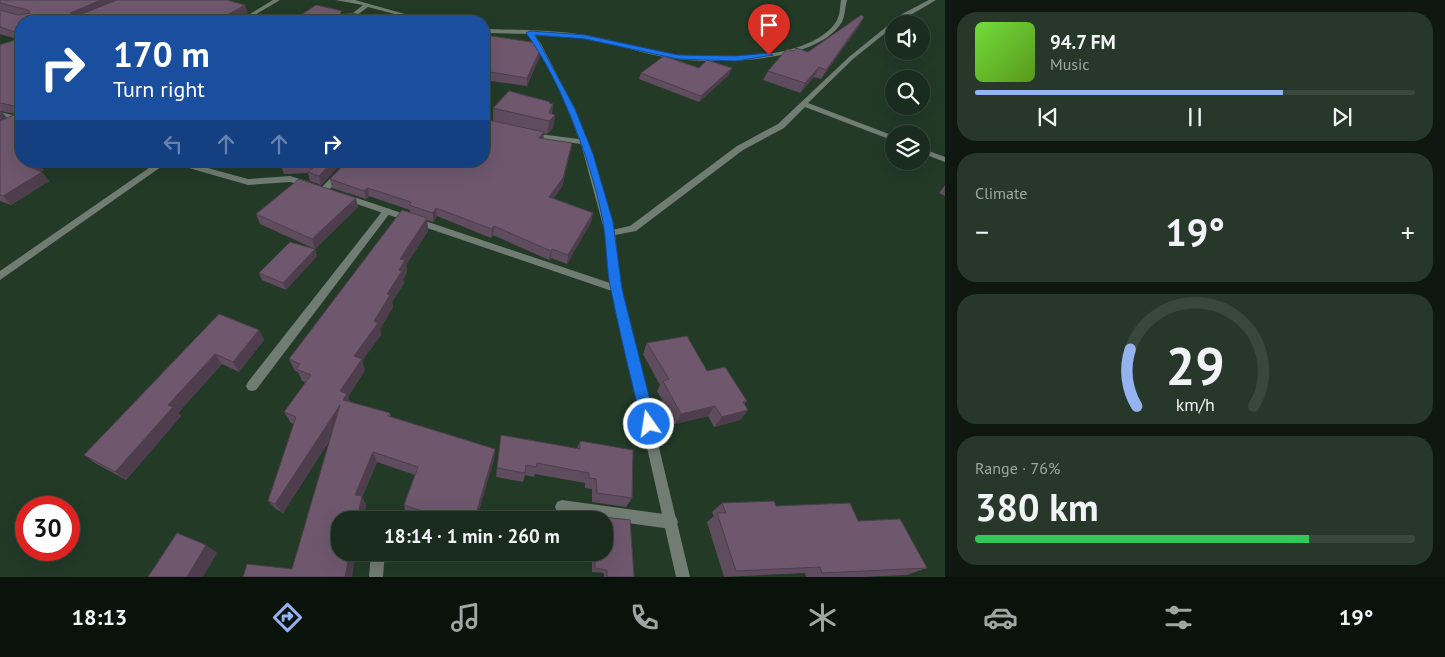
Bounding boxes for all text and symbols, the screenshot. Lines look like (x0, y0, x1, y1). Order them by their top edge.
pin (748, 4, 790, 55)
icon: arrive (755, 11, 783, 39)
map controls (885, 15, 930, 170)
button: sound (885, 15, 930, 60)
text: 94.7 FM (1050, 30, 1116, 54)
text: 170 m (113, 31, 210, 77)
icon: right (30, 35, 95, 100)
text: Music (1050, 54, 1090, 74)
button: search (885, 70, 930, 115)
text: Turn right (113, 75, 205, 103)
icon: previous (1034, 103, 1062, 131)
icon: pause (1181, 103, 1209, 131)
icon: next (1328, 103, 1356, 131)
button: layers (885, 125, 930, 170)
icon: left (159, 130, 187, 158)
icon: ahead (212, 130, 240, 158)
icon: ahead (265, 130, 293, 158)
icon: right (318, 130, 346, 158)
text: Climate (975, 183, 1027, 203)
text: 19° (1165, 207, 1225, 256)
text: − (975, 213, 989, 250)
text: + (1401, 213, 1415, 250)
text: 29 (1166, 332, 1224, 399)
text: km/h (1175, 393, 1215, 416)
position arrow (622, 397, 674, 449)
text: Range · 76% (975, 458, 1060, 478)
text: 380 km (975, 482, 1099, 531)
speed limit sign: 30 (15, 496, 80, 561)
text: 18:14 · 1 min · 260 m (384, 524, 560, 548)
icon: directions (270, 600, 305, 635)
icon: music (448, 600, 483, 635)
icon: phone (627, 600, 662, 635)
icon: climate (805, 600, 840, 635)
icon: car (983, 600, 1018, 635)
icon: filters (1161, 600, 1196, 635)
text: 18:13 (72, 603, 127, 631)
text: 19° (1339, 603, 1373, 631)

